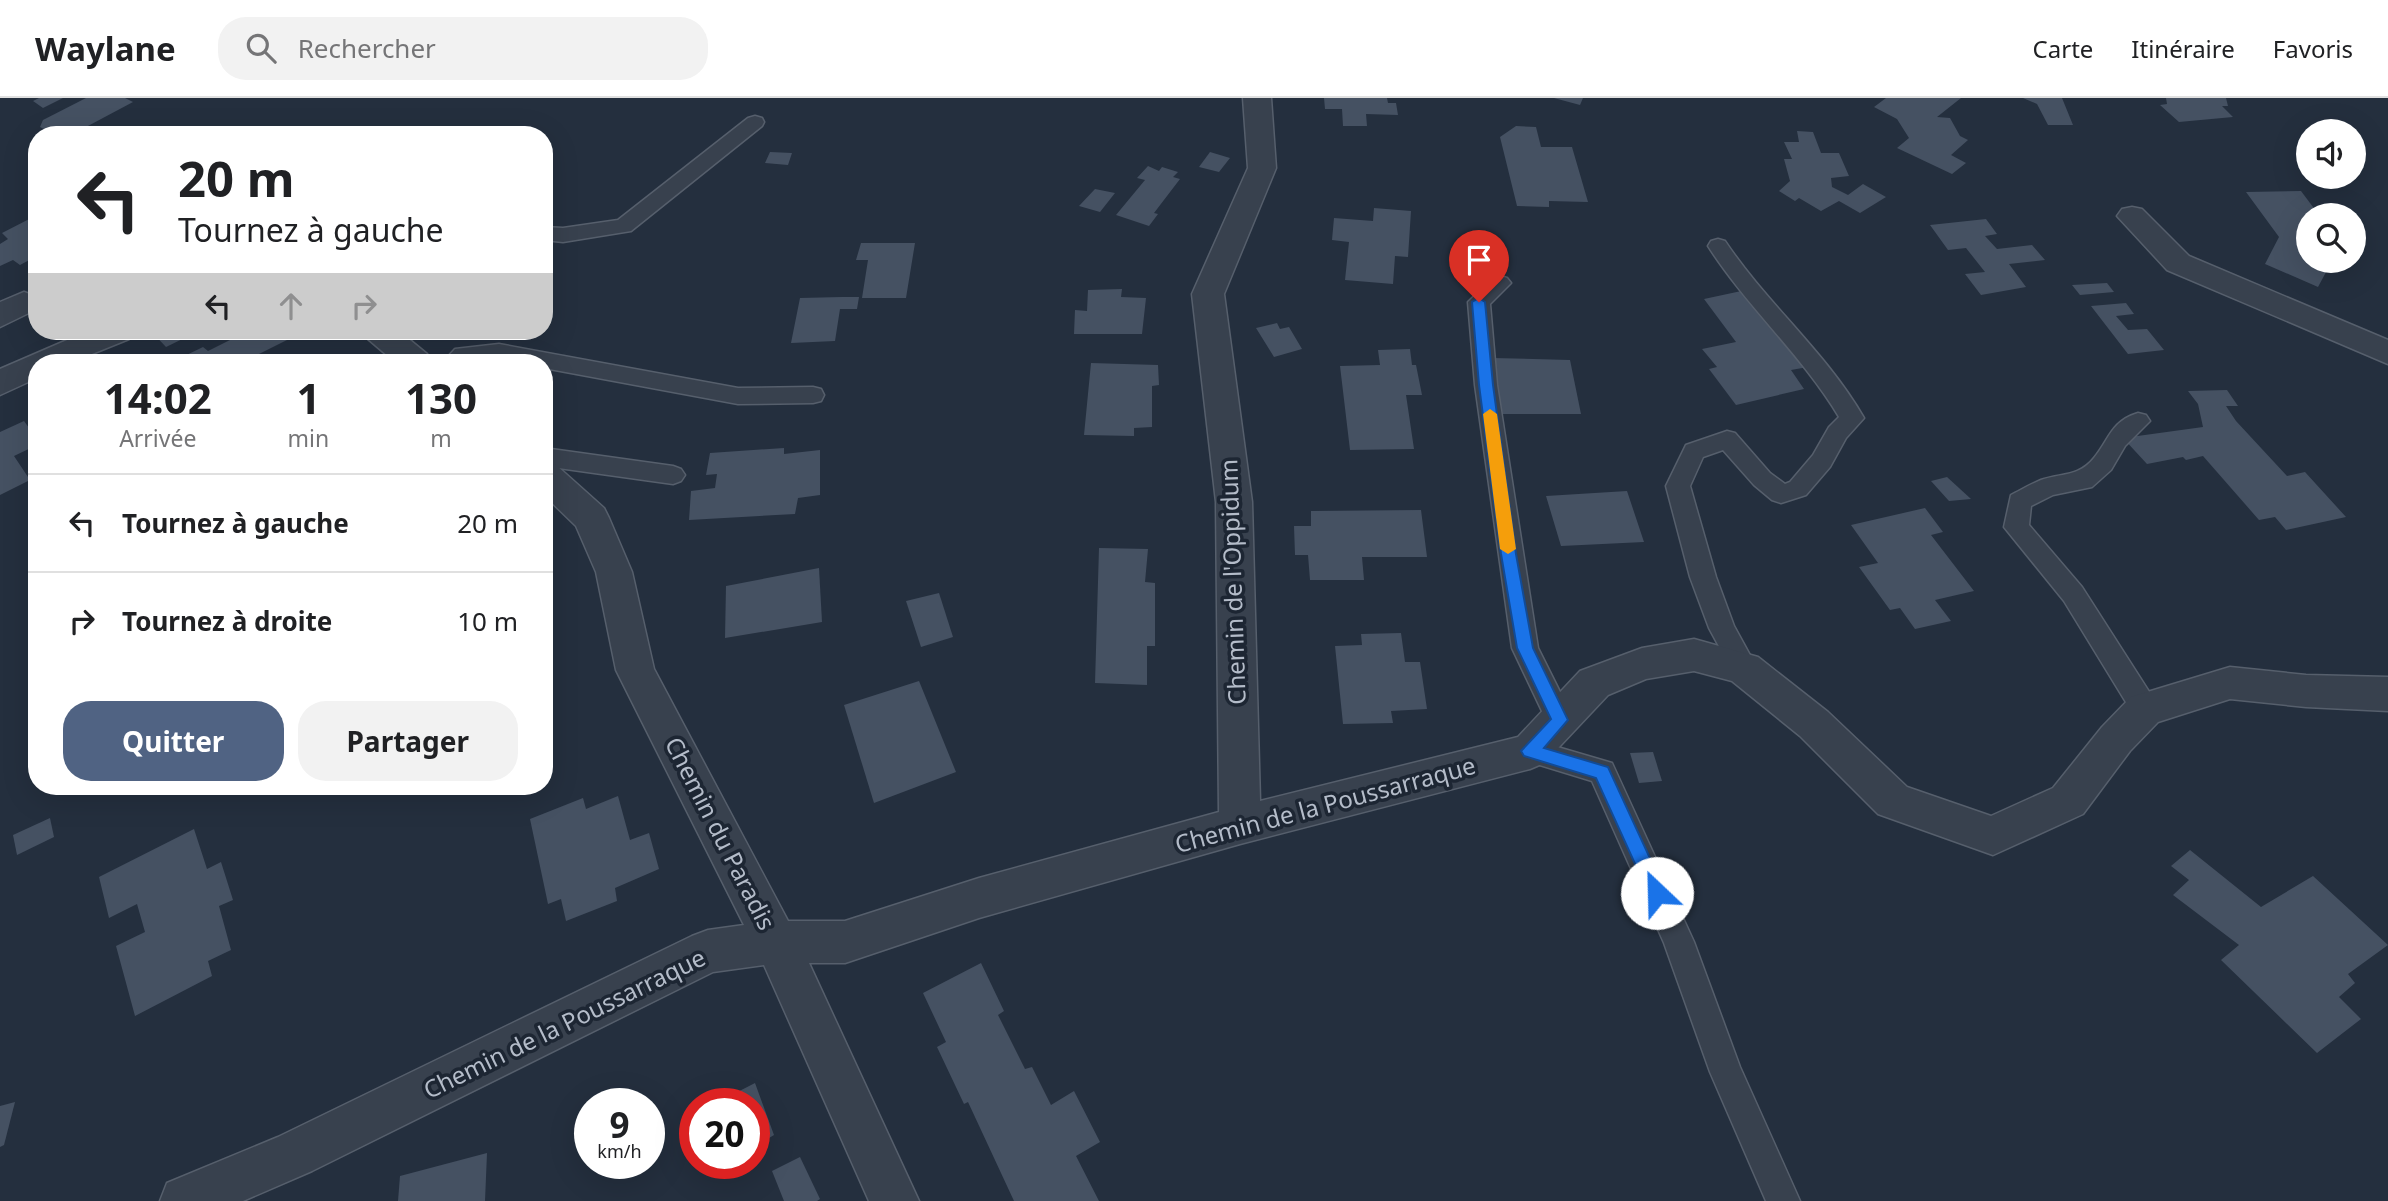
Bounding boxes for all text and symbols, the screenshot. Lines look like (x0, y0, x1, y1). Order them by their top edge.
search box (218, 17, 708, 80)
text: Waylane (35, 26, 176, 71)
icon: search (242, 29, 280, 67)
text: Rechercher (298, 30, 436, 66)
text: Carte (2033, 32, 2093, 65)
text: Itinéraire (2131, 32, 2235, 65)
text: Favoris (2273, 32, 2353, 65)
map controls (2296, 119, 2366, 273)
button: sound (2296, 119, 2366, 189)
text: 20 m (178, 145, 295, 211)
icon: left (63, 154, 154, 245)
button: search (2296, 203, 2366, 273)
text: Tournez à gauche (178, 208, 444, 251)
pin (1449, 230, 1509, 302)
icon: arrive (1460, 241, 1498, 279)
icon: left (199, 287, 237, 325)
icon: ahead (272, 287, 310, 325)
icon: right (345, 287, 383, 325)
text: 14:02 (104, 369, 212, 426)
text: 1 (296, 369, 320, 426)
text: 130 (405, 369, 477, 426)
text: Arrivée (119, 422, 196, 454)
text: min (288, 422, 329, 454)
text: m (430, 422, 452, 454)
street label: Chemin de l'Oppidum (1211, 459, 1253, 705)
icon: left (63, 504, 101, 542)
text: Tournez à gauche (122, 505, 349, 541)
text: 20 m (457, 505, 518, 541)
icon: right (63, 602, 101, 640)
text: Tournez à droite (122, 603, 332, 639)
text: 10 m (457, 603, 518, 639)
button: Quitter (63, 701, 284, 781)
button: Partager (298, 701, 518, 781)
street label: Chemin du Paradis (658, 731, 784, 935)
street label: Chemin de la Poussarraque (1171, 748, 1479, 860)
position arrow (1620, 856, 1694, 930)
street label: Chemin de la Poussarraque (417, 940, 711, 1106)
speed limit sign: 20 (679, 1088, 770, 1179)
text: 9 (609, 1101, 630, 1148)
text: km/h (597, 1139, 642, 1163)

